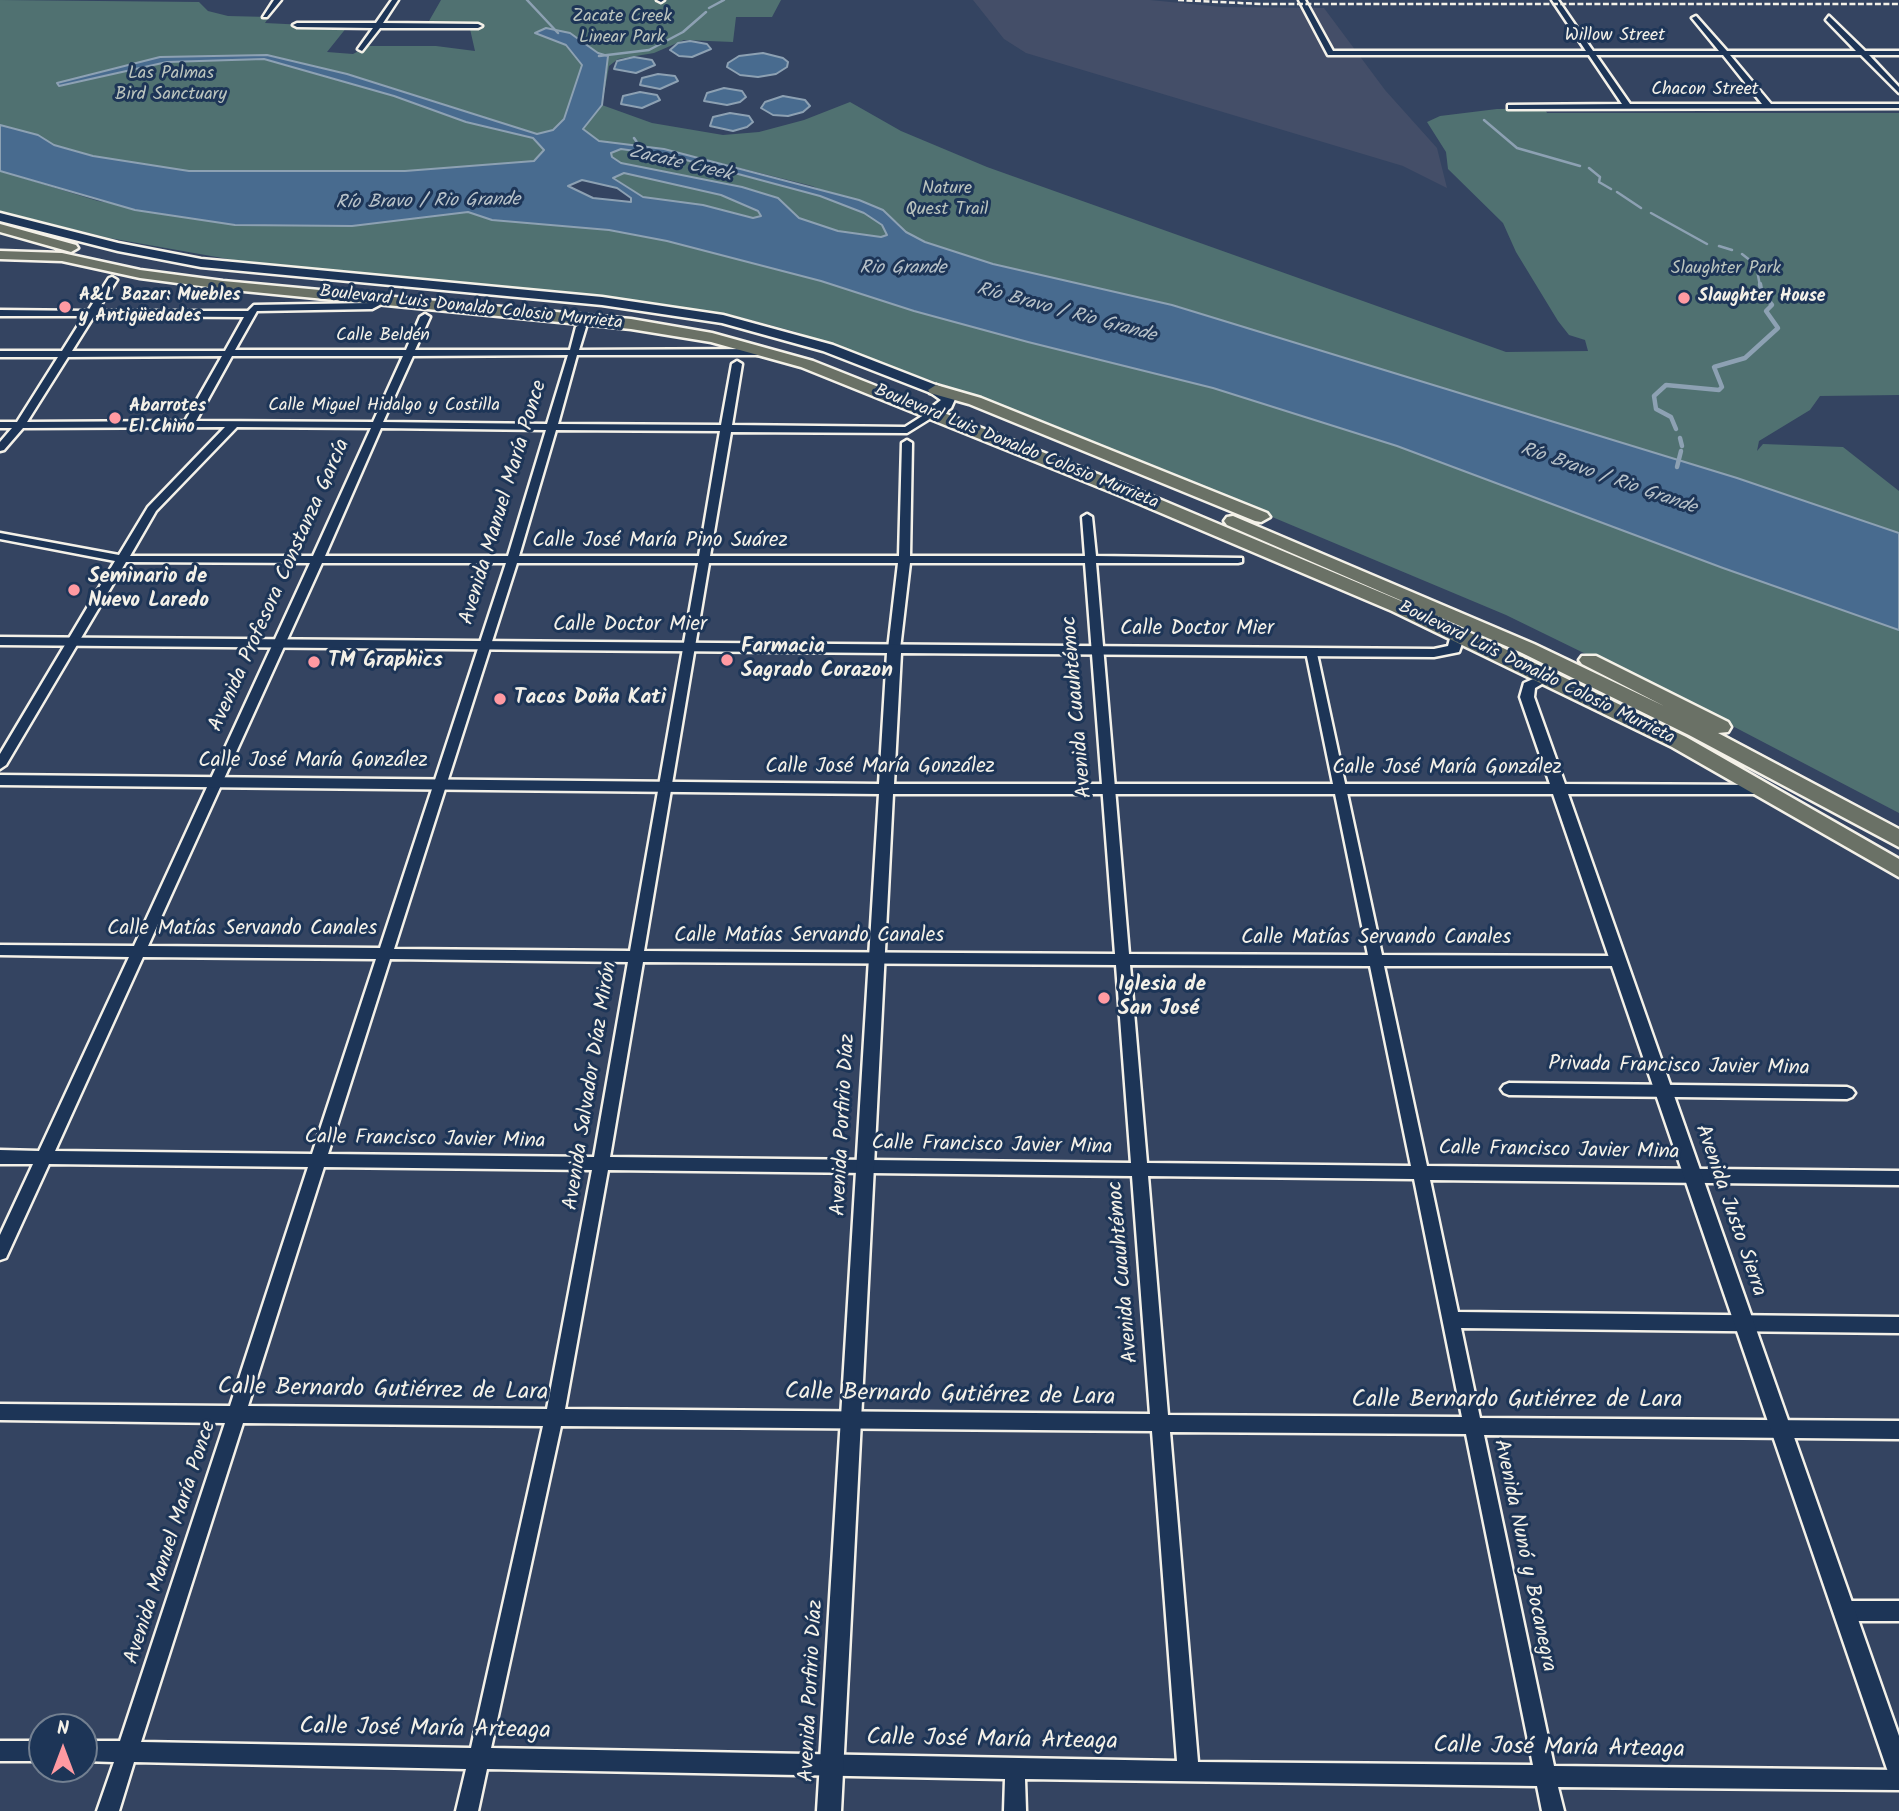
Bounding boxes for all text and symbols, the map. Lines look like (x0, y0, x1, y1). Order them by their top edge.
park label: Zacate Creek Linear Park (572, 7, 672, 50)
street label: Willow Street (1565, 26, 1665, 48)
park label: Las Palmas Bird Sanctuary (115, 64, 227, 106)
street label: Chacon Street (1651, 80, 1759, 102)
water label: Zacate Creek (626, 142, 734, 188)
park label: Nature Quest Trail (906, 179, 988, 222)
water label: Río Bravo / Rio Grande (336, 190, 520, 216)
water label: Rio Grande (860, 259, 946, 281)
park label: Slaughter Park (1671, 259, 1781, 281)
water label: Río Bravo / Rio Grande (974, 279, 1158, 349)
street label: Boulevard Luis Donaldo Colosio Murrieta (318, 282, 624, 336)
place label: A&L Bazar: Muebles y Antigüedades (79, 286, 241, 328)
place label: Slaughter House (1698, 287, 1826, 309)
marker: Slaughter House (1676, 290, 1692, 306)
marker: A&L Bazar: Muebles y Antigüedades (57, 299, 73, 315)
street label: Calle Beldén (336, 326, 430, 348)
street label: Avenida Manuel María Ponce (456, 378, 554, 628)
street label: Boulevard Luis Donaldo Colosio Murrieta (871, 381, 1161, 515)
street label: Calle Miguel Hidalgo y Costilla (268, 396, 500, 418)
place label: Abarrotes El Chino (129, 397, 206, 440)
marker: Abarrotes El Chino (107, 410, 123, 426)
street label: Avenida Profesora Constanza García (205, 436, 357, 736)
water label: Río Bravo / Rio Grande (1517, 439, 1699, 521)
street label: Calle José María Pino Suárez (532, 529, 788, 555)
place label: Seminario de Nuevo Laredo (88, 565, 209, 615)
marker: Seminario de Nuevo Laredo (66, 582, 82, 598)
street label: Boulevard Luis Donaldo Colosio Murrieta (1394, 598, 1678, 750)
street label: Calle Doctor Mier (553, 613, 707, 639)
street label: Avenida Cuauhtémoc (1058, 615, 1100, 799)
street label: Calle Doctor Mier (1120, 617, 1274, 643)
place label: Farmacia Sagrado Corazon (741, 635, 893, 685)
place label: TM Graphics (328, 649, 443, 675)
marker: Farmacia Sagrado Corazon (719, 652, 735, 668)
marker: TM Graphics (306, 654, 322, 670)
place label: Tacos Doña Kati (514, 686, 666, 712)
marker: Tacos Doña Kati (492, 691, 508, 707)
street label: Calle José María González (198, 749, 428, 775)
street label: Calle José María González (765, 755, 995, 781)
street label: Calle José María González (1332, 756, 1562, 782)
street label: Calle Matías Servando Canales (107, 917, 377, 943)
street label: Calle Matías Servando Canales (674, 924, 944, 950)
street label: Calle Matías Servando Canales (1241, 926, 1511, 952)
street label: Avenida Salvador Díaz Mirón (560, 960, 624, 1212)
place label: Iglesia de San José (1118, 973, 1206, 1023)
marker: Iglesia de San José (1096, 990, 1112, 1006)
street label: Avenida Porfirio Díaz (828, 1033, 862, 1217)
street label: Privada Francisco Javier Mina (1548, 1053, 1810, 1083)
street label: Avenida Justo Sierra (1688, 1122, 1770, 1300)
street label: Calle Francisco Javier Mina (304, 1126, 546, 1156)
street label: Calle Francisco Javier Mina (871, 1132, 1113, 1162)
street label: Calle Francisco Javier Mina (1438, 1137, 1680, 1167)
street label: Avenida Cuauhtémoc (1104, 1180, 1146, 1364)
street label: Calle Bernardo Gutiérrez de Lara (217, 1375, 549, 1409)
street label: Calle Bernardo Gutiérrez de Lara (784, 1380, 1116, 1414)
street label: Calle Bernardo Gutiérrez de Lara (1352, 1388, 1682, 1416)
street label: Avenida Manuel María Ponce (121, 1418, 223, 1668)
street label: Avenida Nunó y Bocanegra (1486, 1437, 1560, 1675)
street label: Avenida Porfirio Díaz (796, 1599, 830, 1783)
north arrow (28, 1713, 98, 1783)
text: N (57, 1714, 69, 1744)
street label: Calle José María Arteaga (299, 1714, 551, 1748)
street label: Calle José María Arteaga (866, 1725, 1118, 1759)
street label: Calle José María Arteaga (1433, 1733, 1685, 1767)

